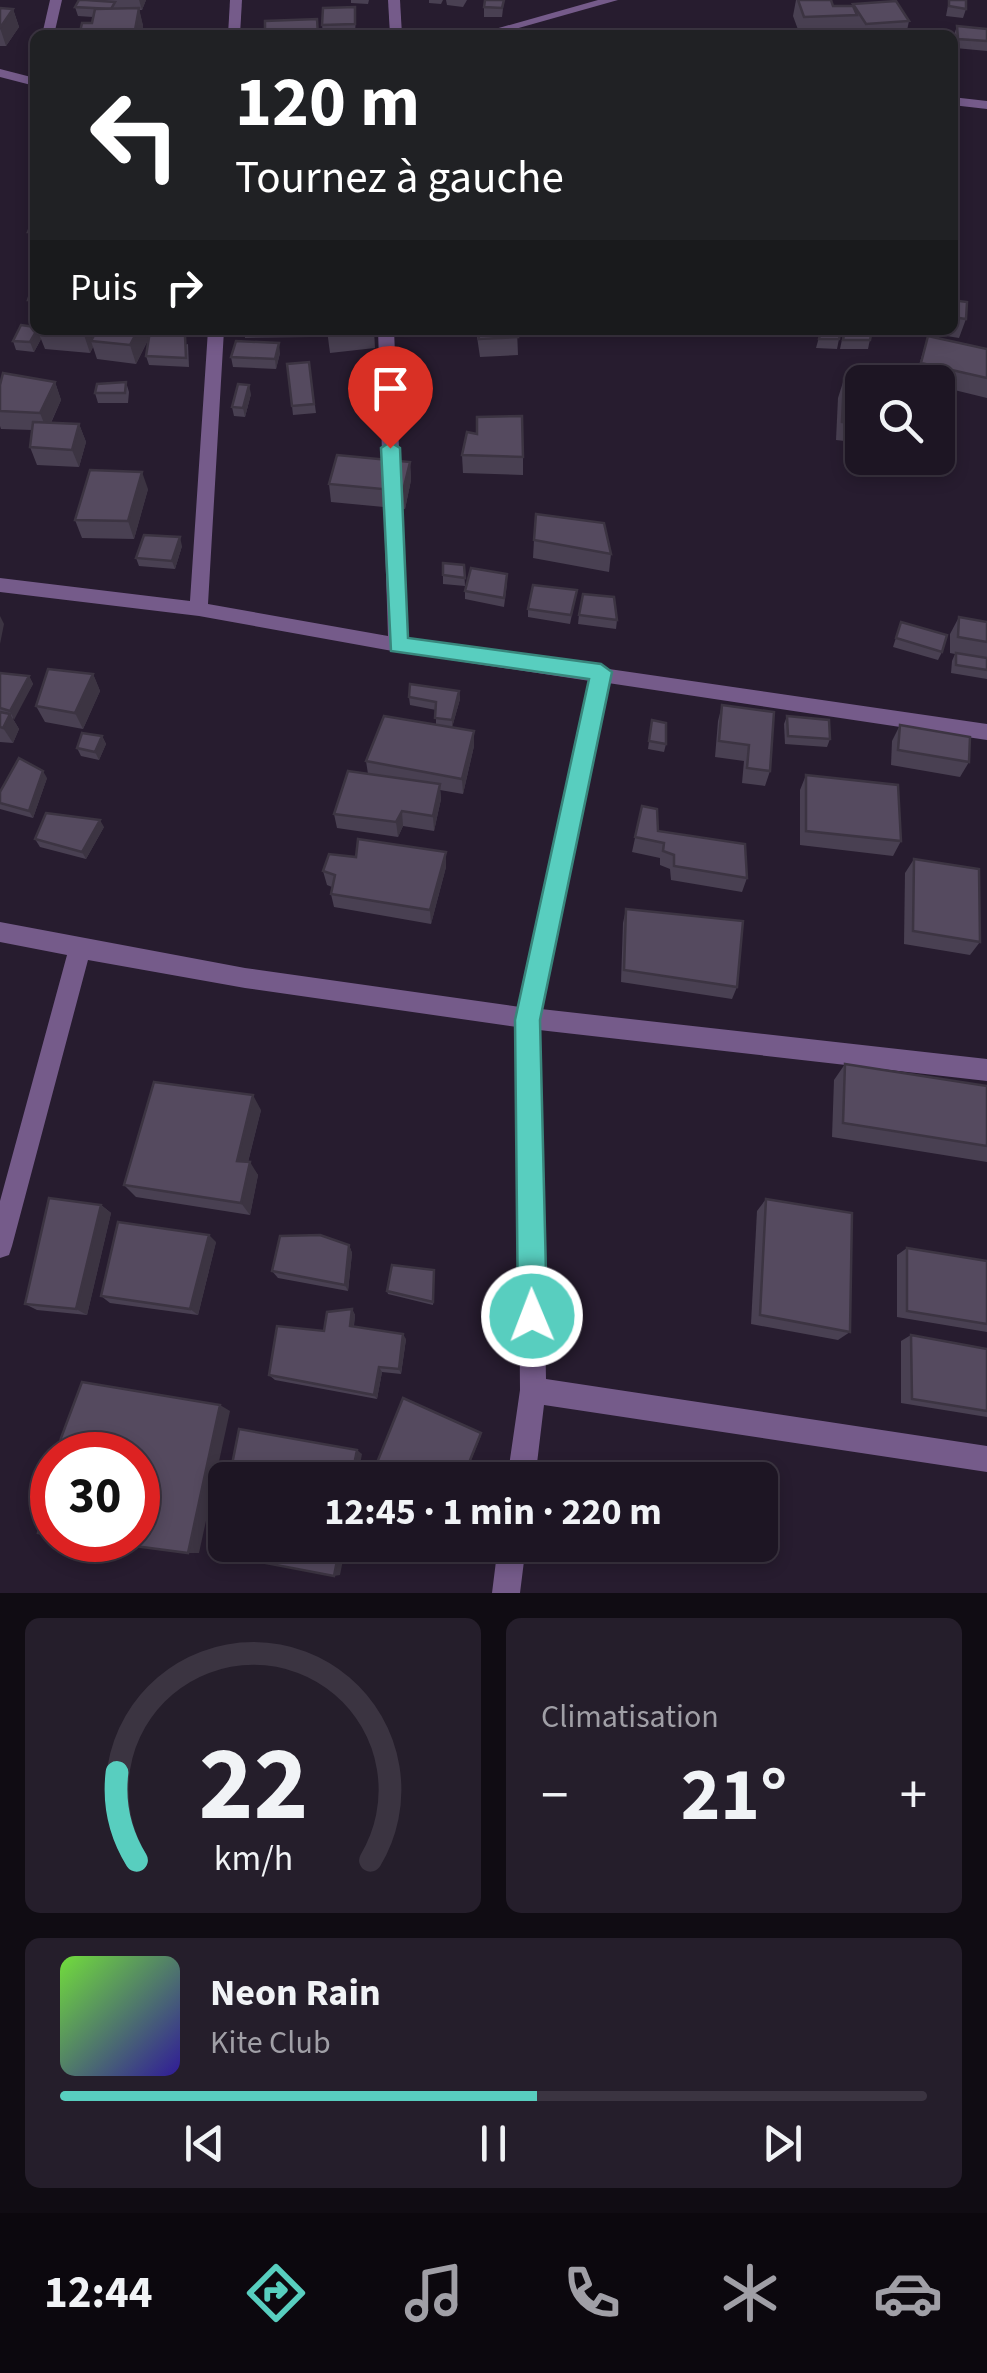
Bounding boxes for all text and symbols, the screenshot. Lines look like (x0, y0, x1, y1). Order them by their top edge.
text: 120 m (235, 53, 420, 153)
icon: left (70, 70, 200, 200)
text: Tournez à gauche (235, 146, 564, 210)
icon: right (157, 260, 212, 315)
text: Puis (70, 261, 137, 315)
pin (348, 346, 433, 449)
icon: arrive (363, 361, 418, 416)
map controls (845, 365, 955, 475)
button: search (845, 365, 955, 475)
position arrow (480, 1264, 584, 1368)
speed limit sign: 30 (30, 1432, 160, 1562)
text: 12:45 · 1 min · 220 m (324, 1485, 662, 1539)
text: Climatisation (541, 1694, 719, 1740)
text: 22 (198, 1712, 308, 1860)
text: 21° (681, 1742, 787, 1849)
text: − (541, 1757, 568, 1835)
text: + (900, 1757, 927, 1835)
text: km/h (213, 1833, 293, 1884)
text: Neon Rain (210, 1966, 381, 2020)
text: Kite Club (210, 2020, 331, 2066)
icon: previous (177, 2116, 232, 2171)
icon: pause (466, 2116, 521, 2171)
icon: next (755, 2116, 810, 2171)
icon: directions (241, 2258, 311, 2328)
icon: music (399, 2258, 469, 2328)
icon: phone (557, 2258, 627, 2328)
icon: climate (715, 2258, 785, 2328)
icon: car (873, 2258, 943, 2328)
text: 12:44 (44, 2261, 153, 2325)

